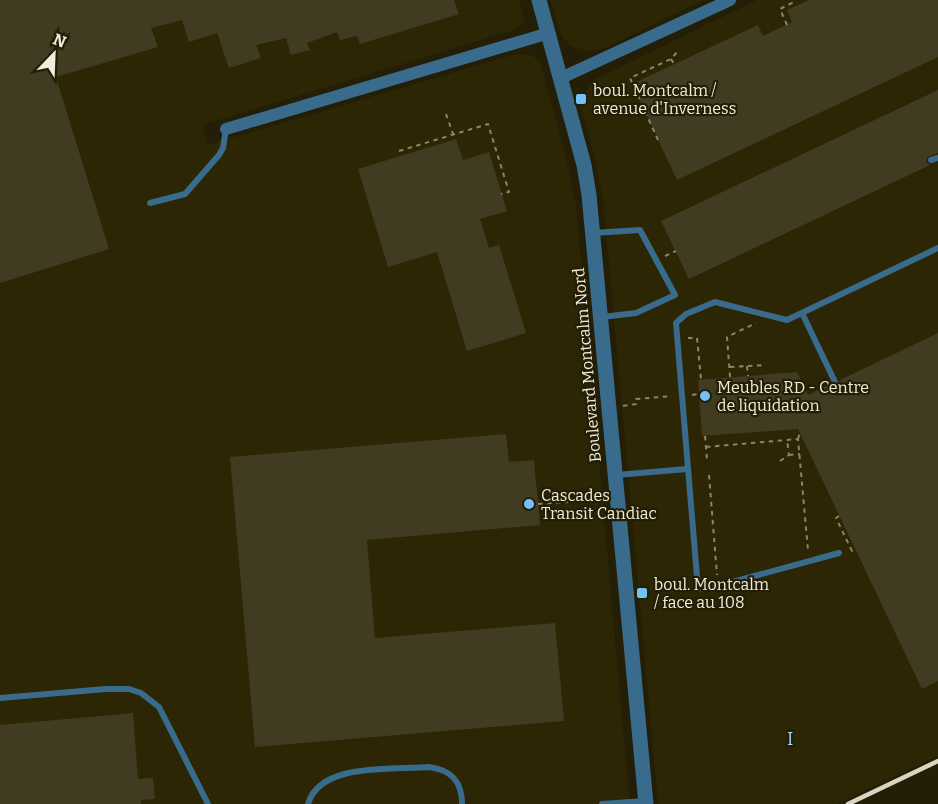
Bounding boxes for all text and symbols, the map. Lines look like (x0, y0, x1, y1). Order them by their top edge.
north arrow (24, 24, 84, 84)
text: N (50, 29, 69, 52)
place label: boul. Montcalm / avenue d'Inverness (593, 81, 736, 118)
marker: boul. Montcalm / avenue d'Inverness (574, 92, 588, 106)
street label: Boulevard Montcalm Nord (569, 267, 605, 463)
place label: Meubles RD - Centre de liquidation (717, 378, 869, 415)
marker: Meubles RD - Centre de liquidation (698, 389, 712, 403)
place label: Cascades Transit Candiac (541, 486, 657, 523)
marker: Cascades Transit Candiac (522, 497, 536, 511)
place label: boul. Montcalm / face au 108 (654, 575, 769, 612)
marker: boul. Montcalm / face au 108 (635, 586, 649, 600)
district label: I (787, 728, 795, 750)

